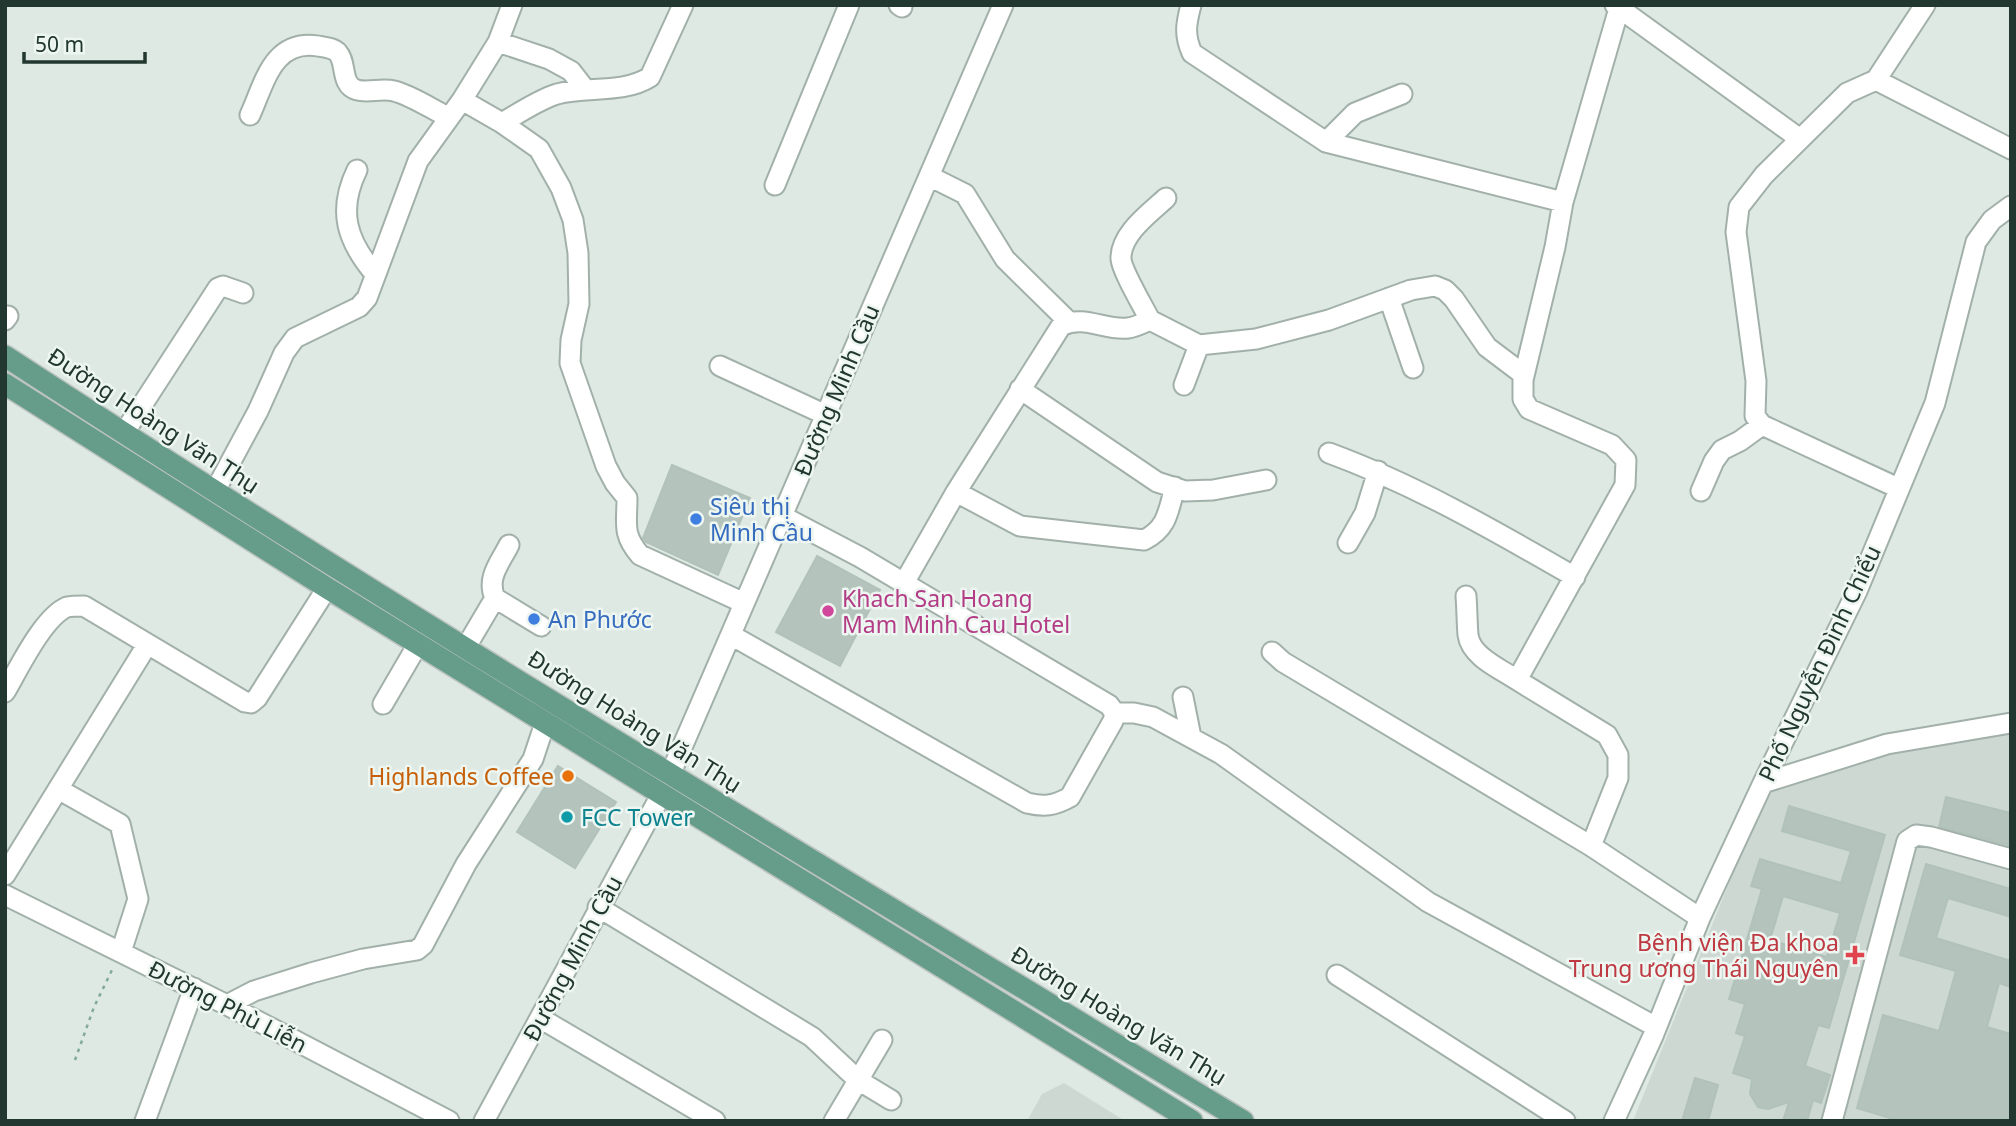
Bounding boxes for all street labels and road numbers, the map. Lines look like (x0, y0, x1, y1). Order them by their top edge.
street label: Đường Minh Cầu (785, 299, 887, 481)
street label: Đường Hoàng Văn Thụ (42, 339, 266, 501)
street label: Phố Nguyễn Đình Chiểu (1750, 539, 1888, 787)
street label: Đường Hoàng Văn Thụ (522, 642, 748, 800)
street label: Đường Minh Cầu (515, 869, 629, 1047)
street label: Đường Hoàng Văn Thụ (1005, 938, 1233, 1092)
street label: Đường Phù Liễn (143, 952, 313, 1060)

